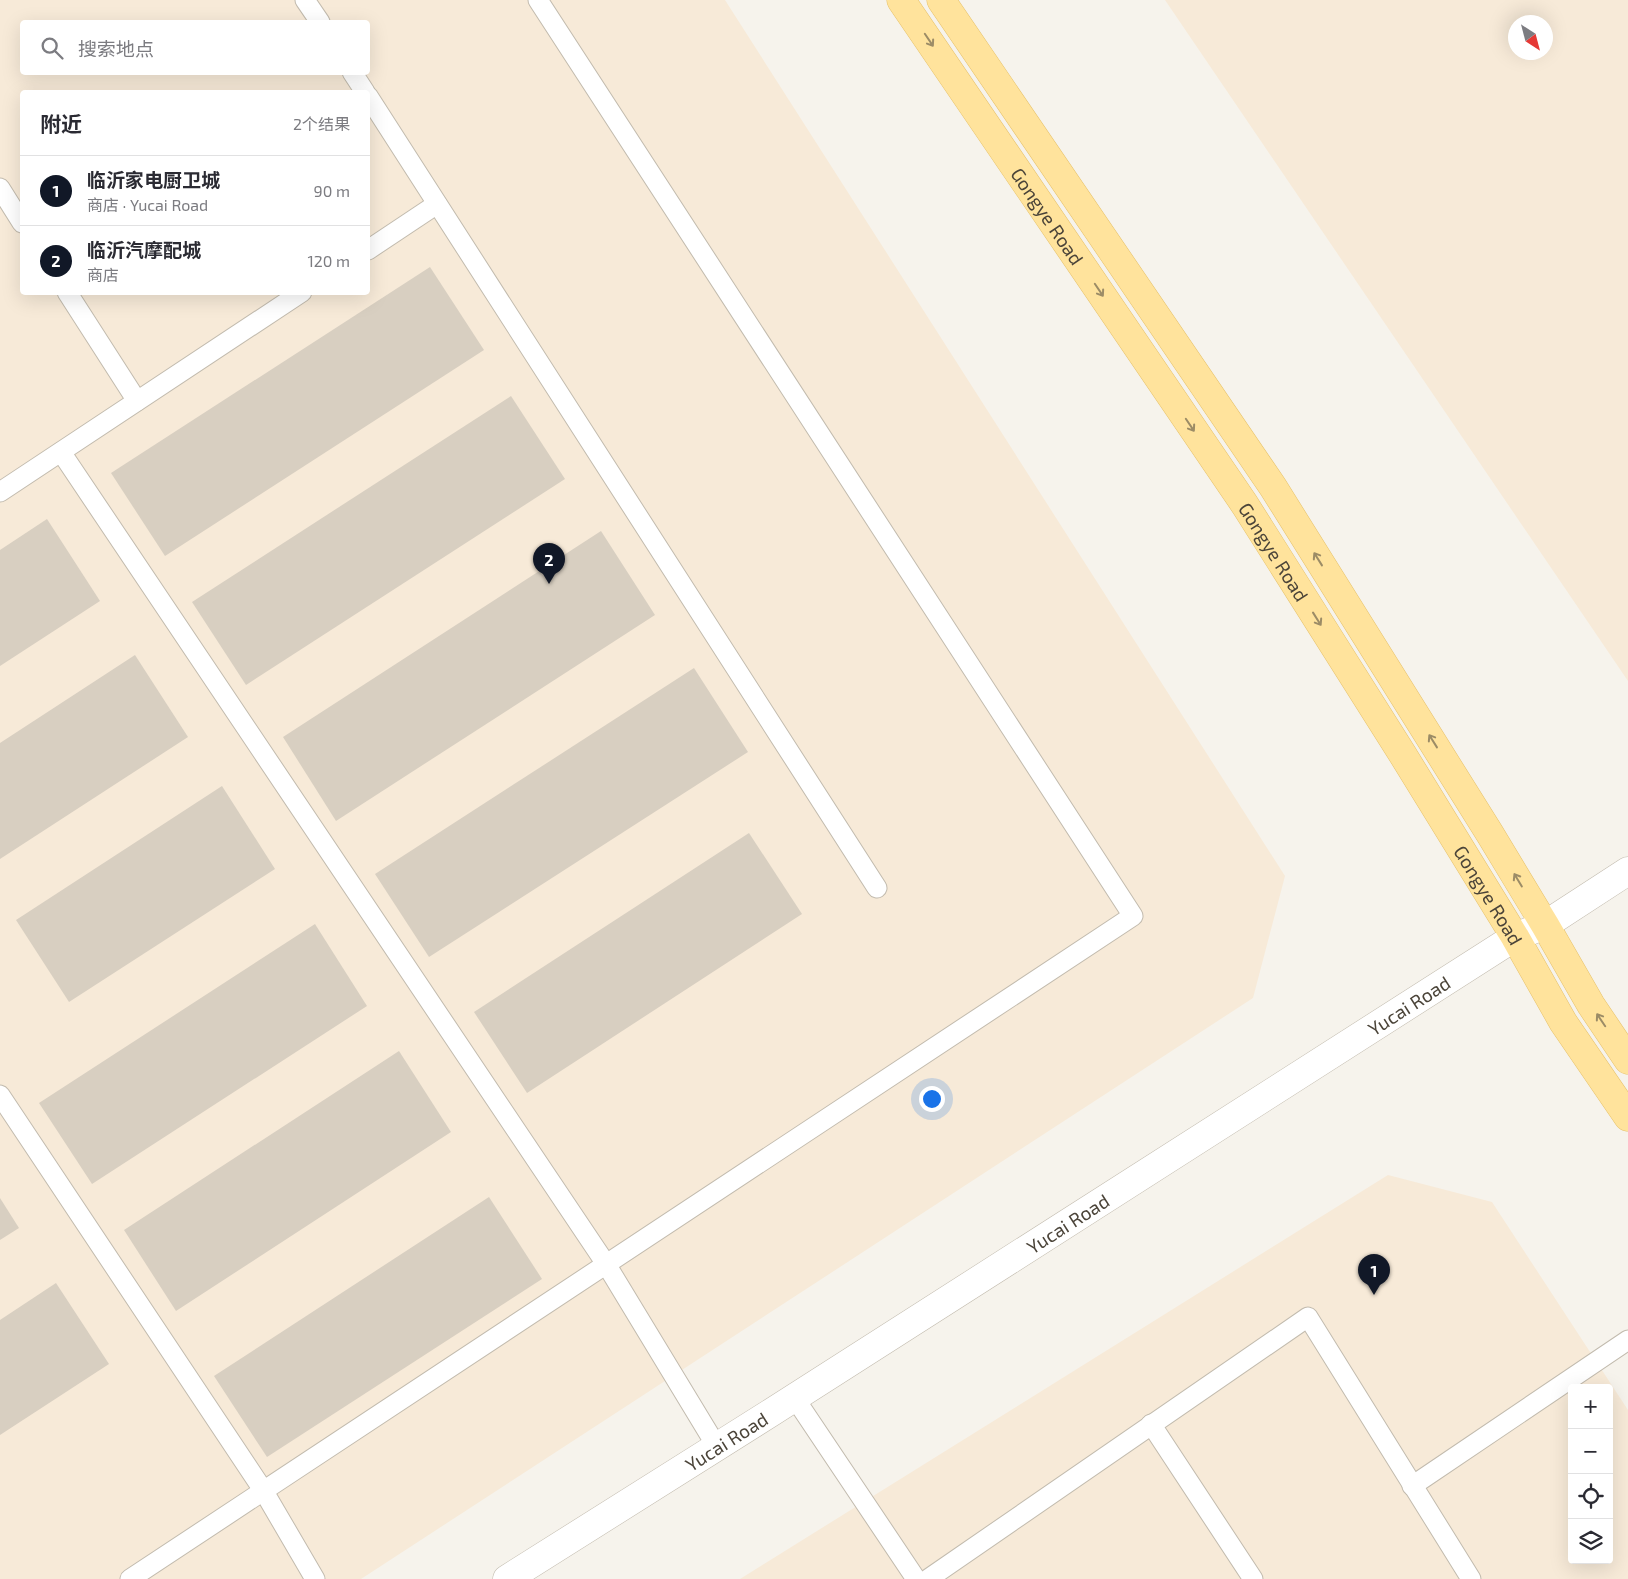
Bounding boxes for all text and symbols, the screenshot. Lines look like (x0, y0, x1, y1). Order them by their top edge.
north arrow (1508, 15, 1553, 60)
search box (20, 20, 370, 75)
one-way arrow (924, 33, 934, 47)
icon: search (38, 34, 66, 62)
text: 搜索地点 (78, 37, 154, 60)
text: 附近 (40, 111, 82, 136)
text: 2个结果 (293, 114, 350, 133)
street label: Gongye Road (1007, 163, 1089, 269)
text: 临沂家电厨卫城 (87, 168, 220, 191)
text: 1 (53, 181, 59, 200)
text: 90 m (314, 181, 350, 200)
text: 商店 · Yucai Road (87, 195, 208, 214)
text: 临沂汽摩配城 (87, 238, 201, 261)
text: 2 (51, 251, 61, 270)
text: 120 m (307, 251, 350, 270)
text: 商店 (87, 265, 119, 284)
one-way arrow (1094, 283, 1104, 297)
one-way arrow (1185, 417, 1195, 431)
street label: Gongye Road (1235, 498, 1314, 605)
pin: 2 (533, 543, 565, 584)
one-way arrow (1313, 553, 1323, 567)
one-way arrow (1313, 612, 1323, 626)
one-way arrow (1427, 735, 1437, 749)
street label: Gongye Road (1450, 841, 1528, 949)
one-way arrow (1512, 873, 1522, 887)
street label: Yucai Road (1363, 970, 1454, 1040)
one-way arrow (1596, 1013, 1606, 1027)
your location (919, 1086, 945, 1112)
street label: Yucai Road (1022, 1188, 1113, 1258)
pin: 1 (1358, 1254, 1390, 1295)
map controls (1568, 1384, 1613, 1564)
button: + (1568, 1384, 1613, 1429)
street label: Yucai Road (681, 1406, 772, 1475)
button: − (1568, 1429, 1613, 1474)
button: locate (1568, 1474, 1613, 1519)
button: layers (1568, 1519, 1613, 1564)

